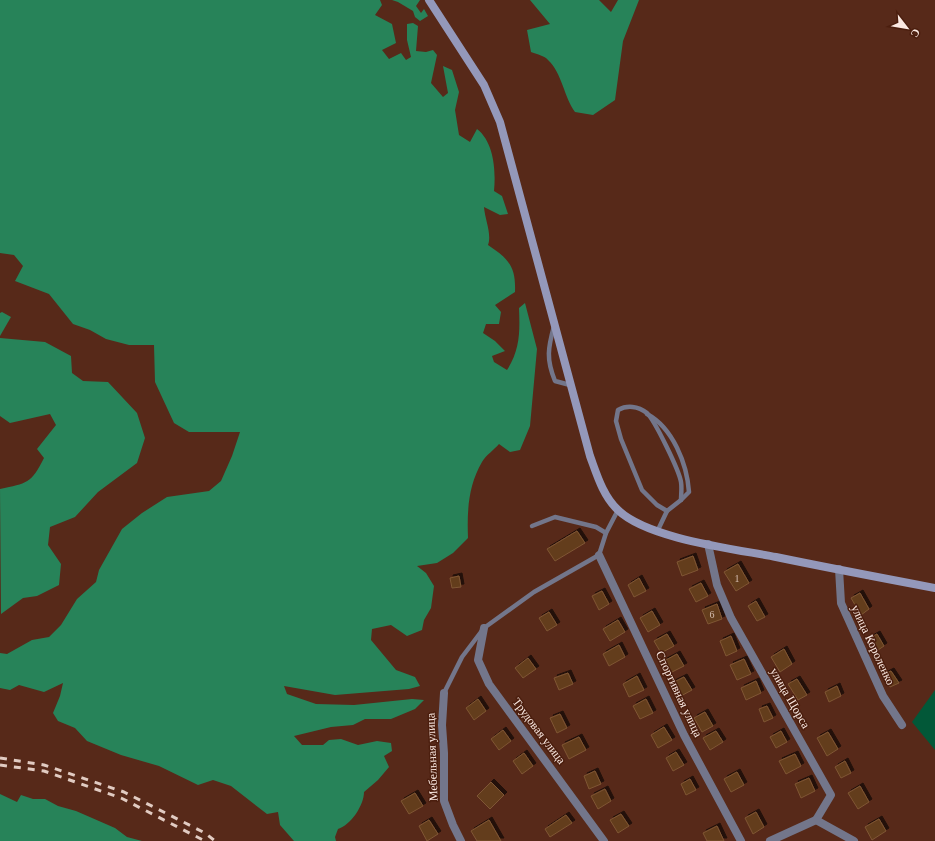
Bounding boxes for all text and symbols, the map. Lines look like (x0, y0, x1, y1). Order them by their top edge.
north arrow (887, 8, 927, 48)
text: С (908, 27, 923, 40)
house number: 1 (735, 573, 740, 584)
street label: улица Короленко (848, 603, 898, 687)
house number: 6 (710, 609, 715, 620)
street label: Спортивная улица (653, 649, 705, 740)
street label: улица Щорса (767, 665, 813, 731)
street label: Трудовая улица (510, 695, 569, 767)
street label: Мебельная улица (423, 712, 441, 801)

